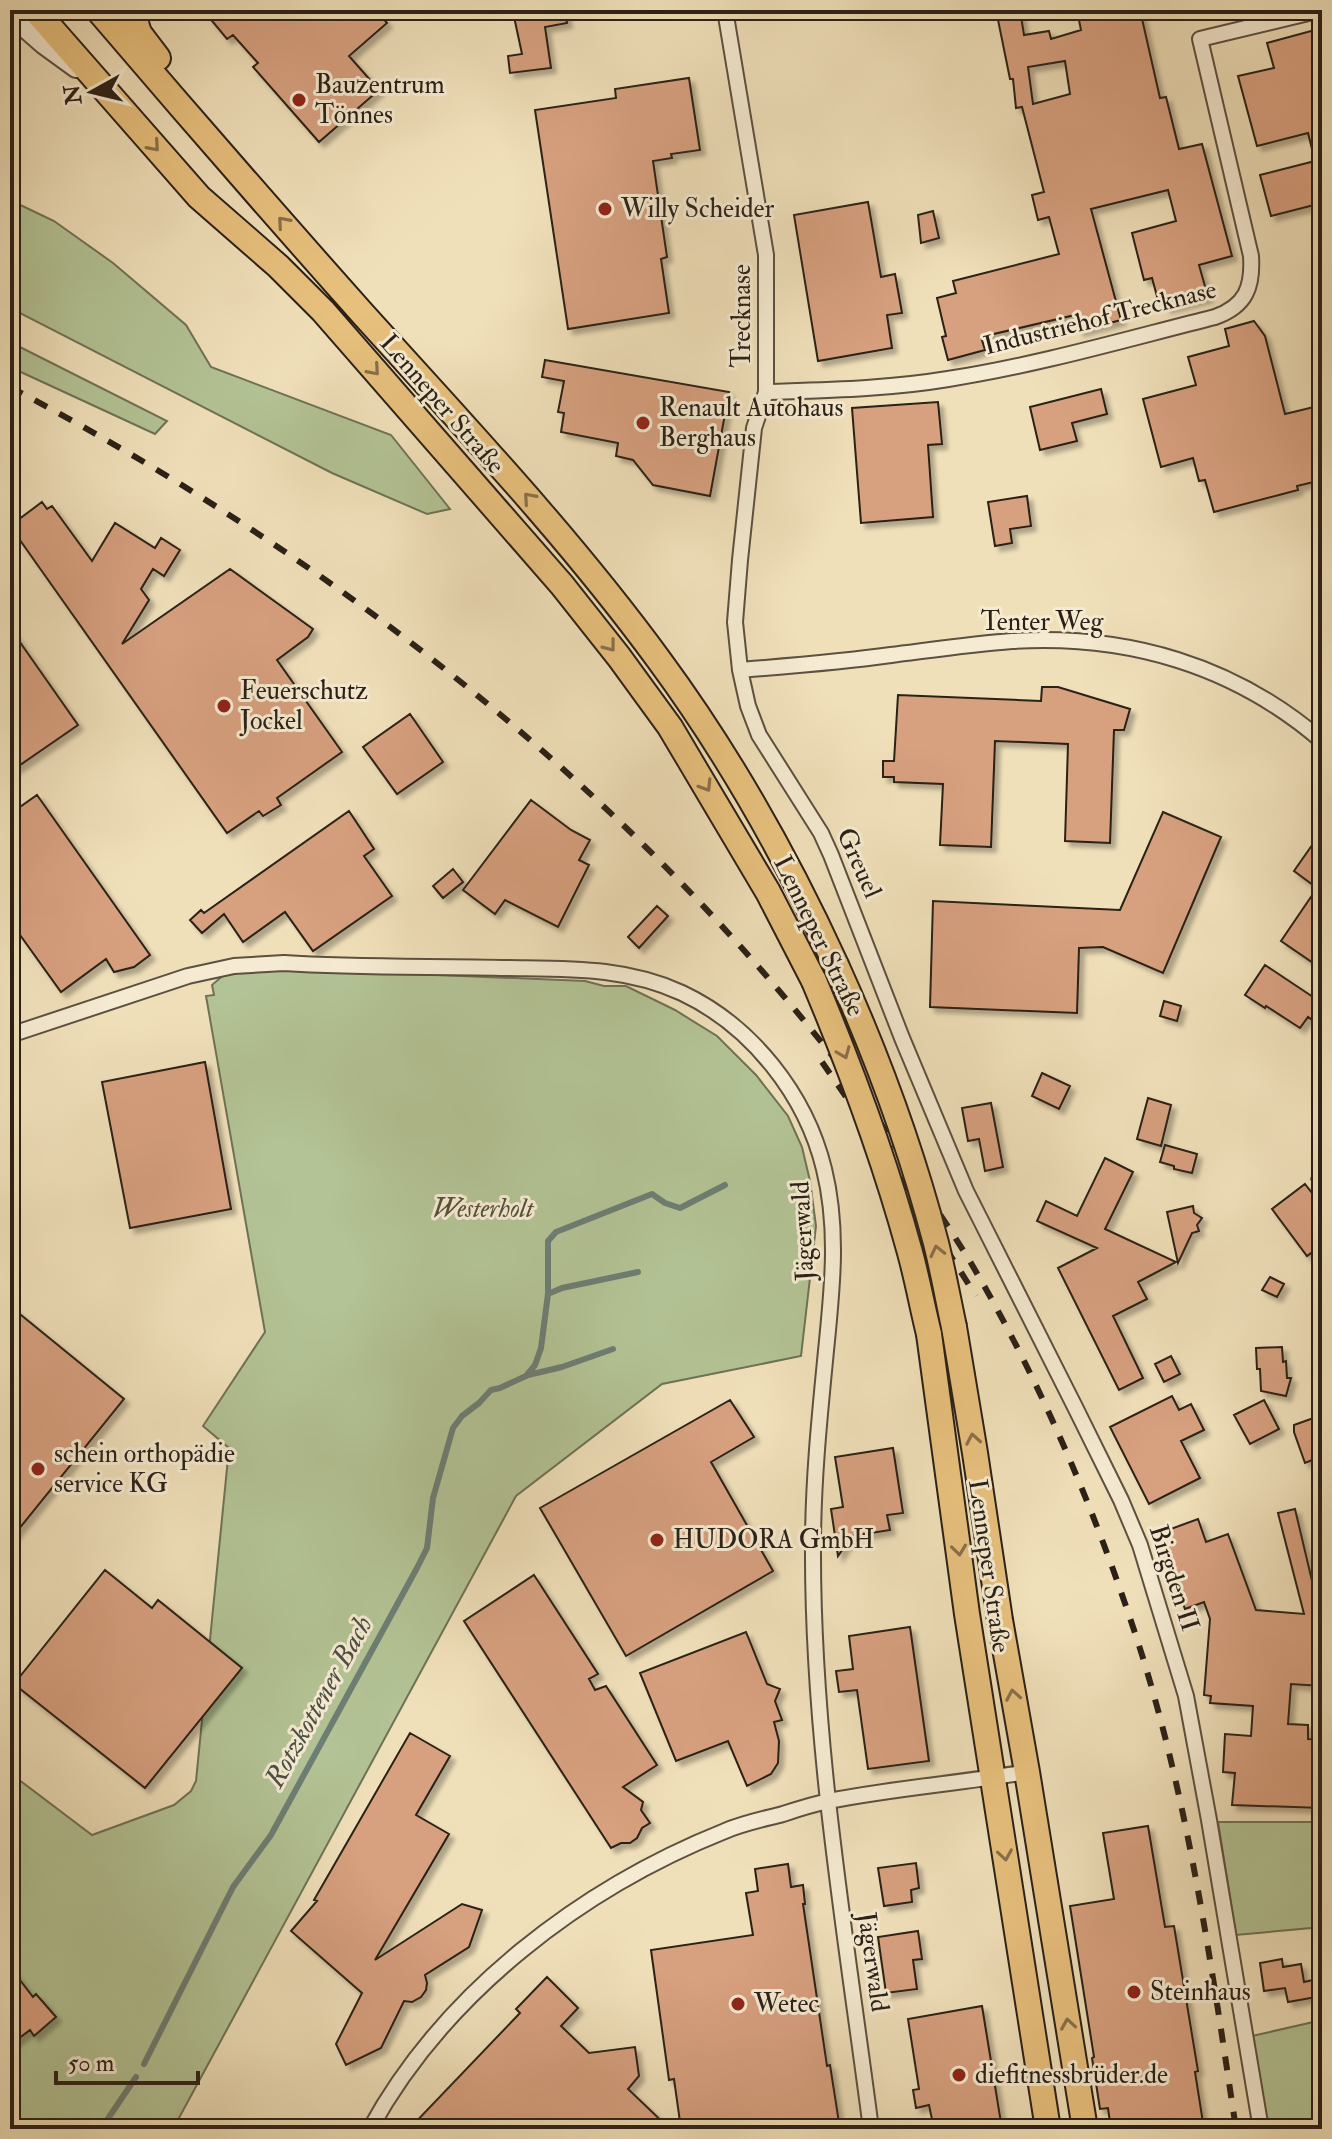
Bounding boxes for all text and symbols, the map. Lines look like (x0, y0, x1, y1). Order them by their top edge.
north arrow (52, 52, 132, 132)
place label: Bauzentrum Tönnes (315, 69, 445, 131)
text: N (58, 83, 89, 107)
marker: Bauzentrum Tönnes (290, 91, 308, 109)
one-way arrow (144, 137, 158, 152)
place label: Willy Scheider (620, 193, 774, 225)
marker: Willy Scheider (596, 200, 614, 218)
one-way arrow (278, 217, 293, 232)
street label: Trecknase (726, 264, 758, 368)
street label: Industriehof Trecknase (980, 274, 1220, 362)
street label: Lenneper Straße (372, 328, 511, 481)
one-way arrow (365, 360, 379, 375)
place label: Renault Autohaus Berghaus (659, 392, 844, 454)
marker: Renault Autohaus Berghaus (634, 414, 652, 432)
one-way arrow (524, 493, 539, 508)
street label: Tenter Weg (981, 606, 1104, 638)
one-way arrow (600, 637, 615, 651)
place label: Feuerschutz Jockel (239, 675, 368, 737)
marker: Feuerschutz Jockel (215, 697, 233, 715)
one-way arrow (696, 777, 711, 792)
street label: Greuel (829, 823, 889, 903)
street label: Lenneper Straße (765, 850, 872, 1022)
one-way arrow (834, 1045, 851, 1059)
street label: Jägerwald (784, 1180, 822, 1283)
park label: Westerholt (433, 1193, 535, 1225)
one-way arrow (929, 1245, 946, 1259)
one-way arrow (965, 1432, 982, 1445)
place label: schein orthopädie service KG (54, 1438, 235, 1500)
marker: schein orthopädie service KG (29, 1460, 47, 1478)
street label: Lenneper Straße (960, 1477, 1017, 1655)
street label: Birgden II (1142, 1521, 1206, 1635)
place label: HUDORA GmbH (673, 1524, 874, 1556)
marker: HUDORA GmbH (648, 1531, 666, 1549)
one-way arrow (950, 1544, 967, 1557)
water label: Rotzkottener Bach (257, 1610, 381, 1795)
one-way arrow (1006, 1689, 1023, 1702)
one-way arrow (996, 1848, 1013, 1861)
street label: Jägerwald (850, 1909, 896, 2014)
place label: Steinhaus (1150, 1976, 1251, 2008)
marker: Steinhaus (1125, 1983, 1143, 2001)
place label: Wetec (753, 1988, 819, 2020)
marker: Wetec (729, 1995, 747, 2013)
one-way arrow (1060, 2018, 1077, 2031)
scale bar (56, 2035, 198, 2085)
text: 50 m (68, 2048, 115, 2079)
place label: diefitnessbrüder.de (975, 2059, 1168, 2091)
marker: diefitnessbrüder.de (950, 2066, 968, 2084)

